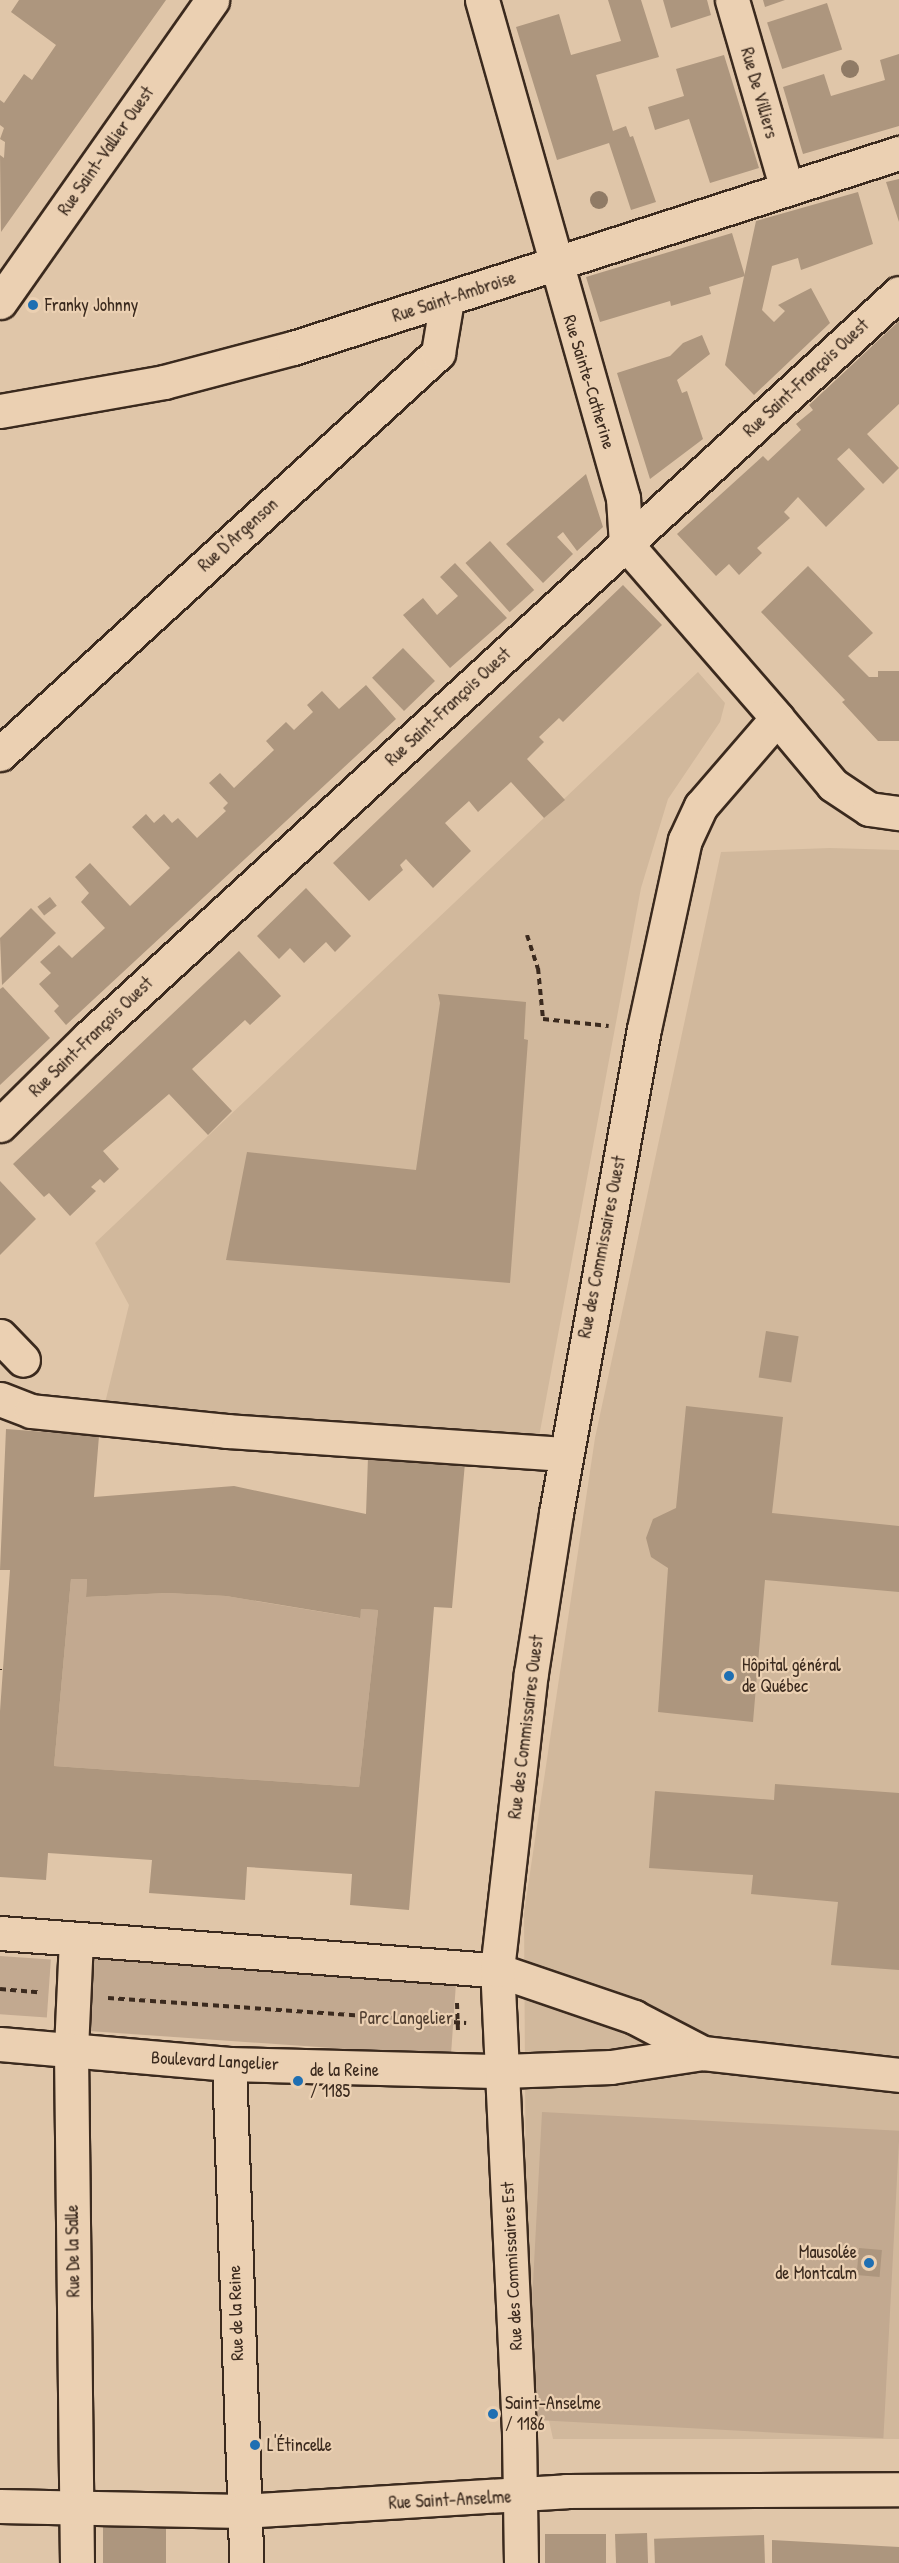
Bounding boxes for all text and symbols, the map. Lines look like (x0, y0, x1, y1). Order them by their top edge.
street label: Rue De Villiers (736, 45, 782, 141)
street label: Rue Saint-Vallier Ouest (53, 82, 159, 220)
street label: Rue Saint-Ambroise (390, 267, 518, 327)
place label: Franky Johnny (45, 294, 138, 316)
marker: Franky Johnny (26, 298, 40, 312)
street label: Rue Sainte-Catherine (558, 312, 620, 452)
street label: Rue Saint-François Ouest (739, 314, 873, 442)
street label: Rue D'Argenson (194, 494, 282, 576)
street label: Rue Saint-François Ouest (381, 643, 515, 771)
street label: Rue Saint-François Ouest (25, 973, 157, 1101)
street label: Rue des Commissaires Ouest (574, 1154, 630, 1340)
street label: Rue des Commissaires Ouest (504, 1634, 548, 1820)
place label: Hôpital général de Québec (742, 1655, 841, 1698)
marker: Hôpital général de Québec (720, 1667, 738, 1685)
park label: Parc Langelier (359, 2007, 453, 2029)
street label: Boulevard Langelier (151, 2047, 279, 2075)
place label: de la Reine / 1185 (310, 2060, 379, 2102)
marker: de la Reine / 1185 (291, 2074, 305, 2088)
street label: Rue des Commissaires Est (497, 2181, 527, 2351)
street label: Rue De la Salle (61, 2204, 85, 2298)
place label: Mausolée de Montcalm (775, 2242, 857, 2284)
marker: Mausolée de Montcalm (862, 2256, 876, 2270)
street label: Rue de la Reine (224, 2265, 248, 2361)
place label: Saint-Anselme / 1186 (505, 2393, 601, 2436)
marker: Saint-Anselme / 1186 (486, 2407, 500, 2421)
place label: L'Étincelle (267, 2434, 332, 2456)
marker: L'Étincelle (248, 2438, 262, 2452)
street label: Rue Saint-Anselme (388, 2486, 512, 2514)

